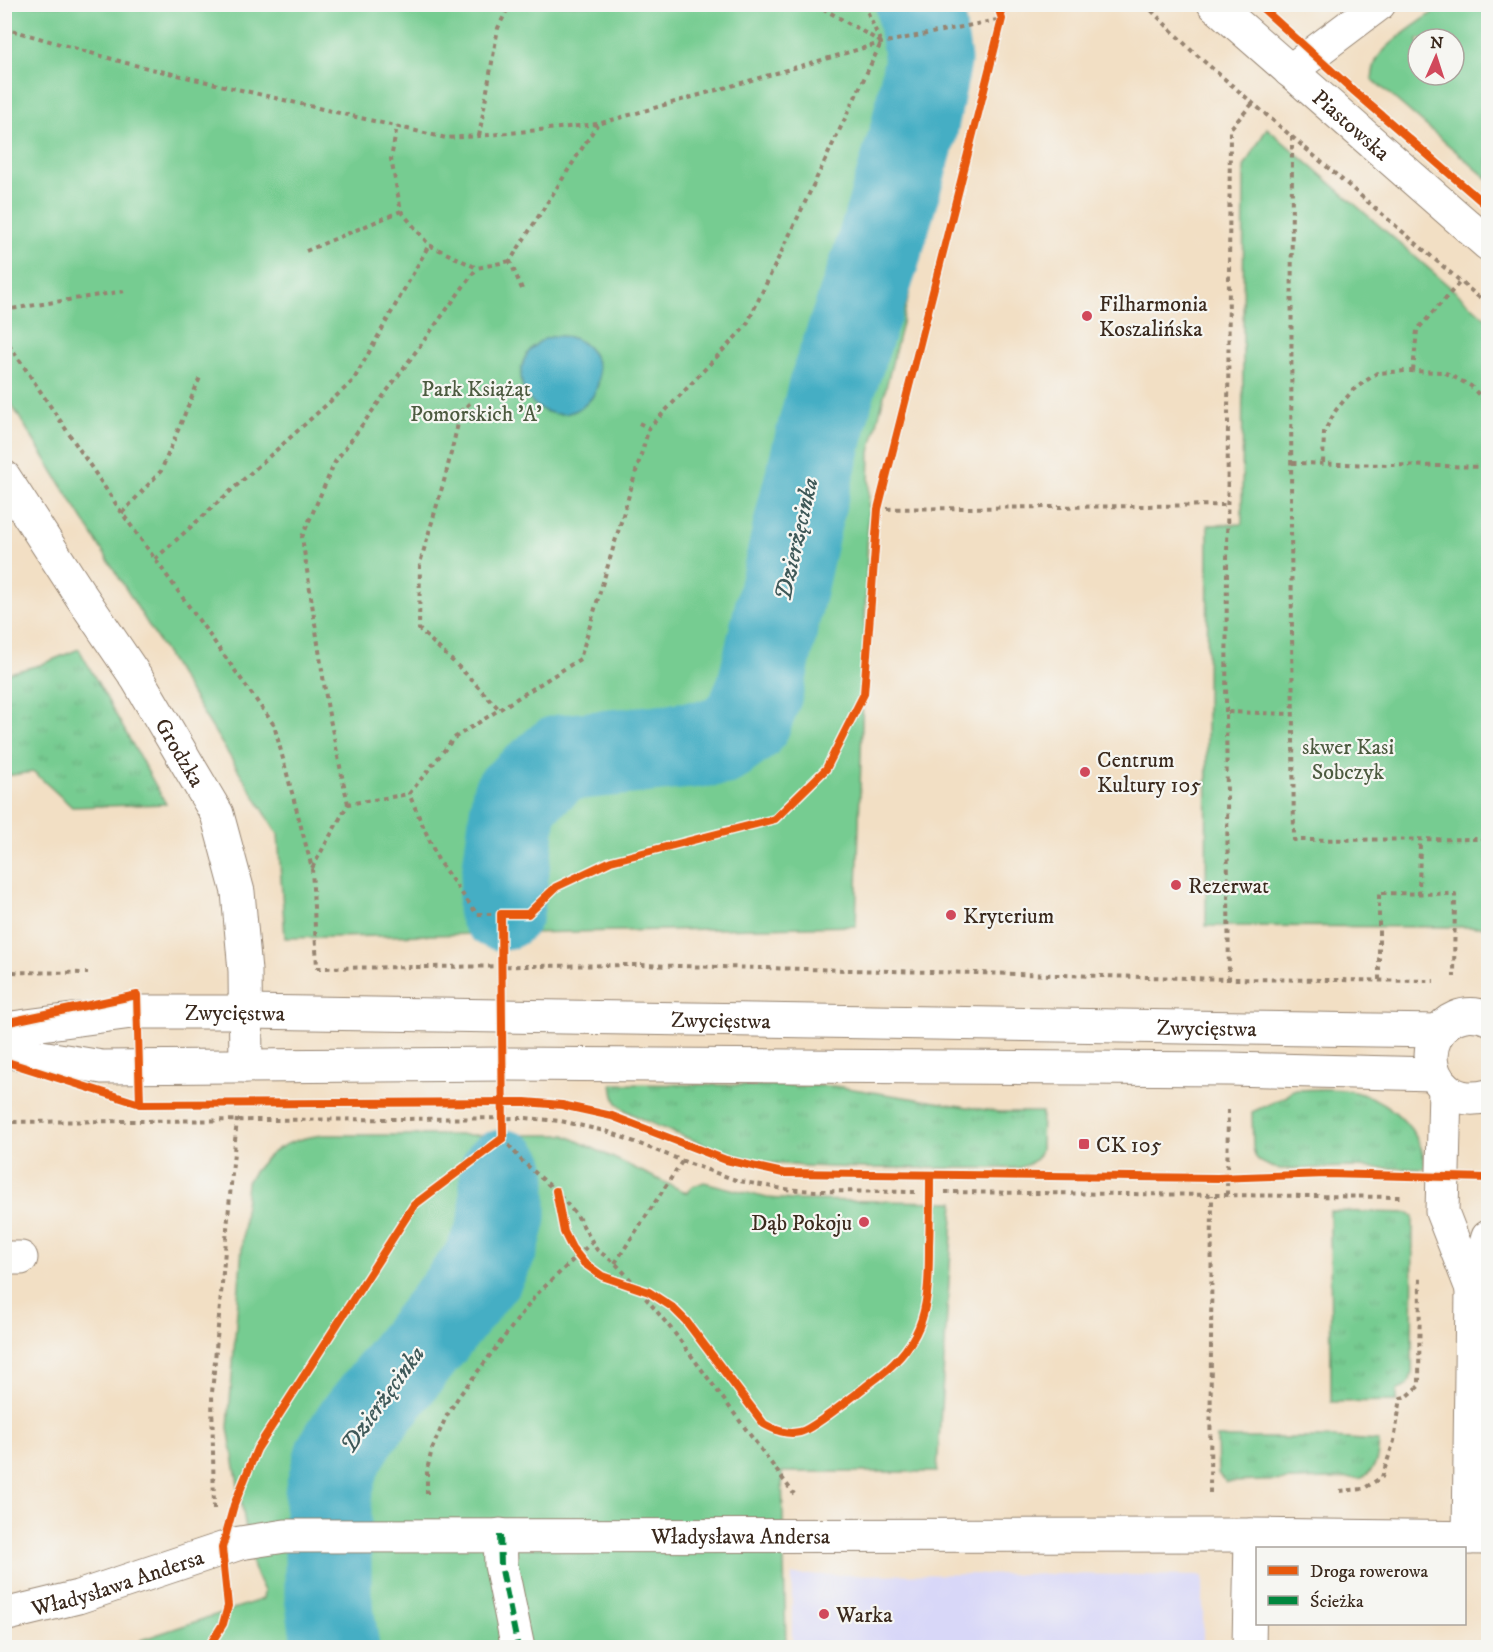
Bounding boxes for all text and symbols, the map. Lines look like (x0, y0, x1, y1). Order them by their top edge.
north arrow (1406, 27, 1466, 87)
text: N (1430, 33, 1444, 53)
street label: Piastowska (1306, 84, 1396, 167)
place label: Filharmonia Koszalińska (1099, 291, 1208, 343)
marker: Filharmonia Koszalińska (1080, 309, 1094, 323)
park label: Park Książąt Pomorskich 'A' (410, 376, 542, 428)
water label: Dzierżęcinka (768, 475, 826, 604)
street label: Grodzka (149, 714, 210, 793)
park label: skwer Kasi Sobczyk (1302, 734, 1394, 786)
place label: Centrum Kultury 105 (1097, 747, 1201, 799)
marker: Centrum Kultury 105 (1078, 765, 1092, 779)
place label: Rezerwat (1188, 873, 1269, 900)
marker: Rezerwat (1169, 878, 1183, 892)
place label: Kryterium (963, 903, 1054, 930)
marker: Kryterium (944, 908, 958, 922)
street label: Zwycięstwa (185, 1000, 286, 1028)
street label: Zwycięstwa (671, 1007, 772, 1035)
street label: Zwycięstwa (1156, 1015, 1258, 1043)
place label: CK 105 (1096, 1132, 1162, 1159)
marker: CK 105 (1077, 1137, 1091, 1151)
place label: Dąb Pokoju (751, 1210, 852, 1237)
marker: Dąb Pokoju (857, 1215, 871, 1229)
water label: Dzierżęcinka (334, 1340, 432, 1459)
street label: Władysława Andersa (650, 1523, 831, 1551)
street label: Władysława Andersa (28, 1544, 208, 1623)
legend (1256, 1547, 1466, 1625)
text: Droga rowerowa (1310, 1561, 1428, 1583)
text: Ścieżka (1310, 1590, 1364, 1613)
place label: Warka (835, 1602, 893, 1629)
marker: Warka (817, 1607, 831, 1621)

